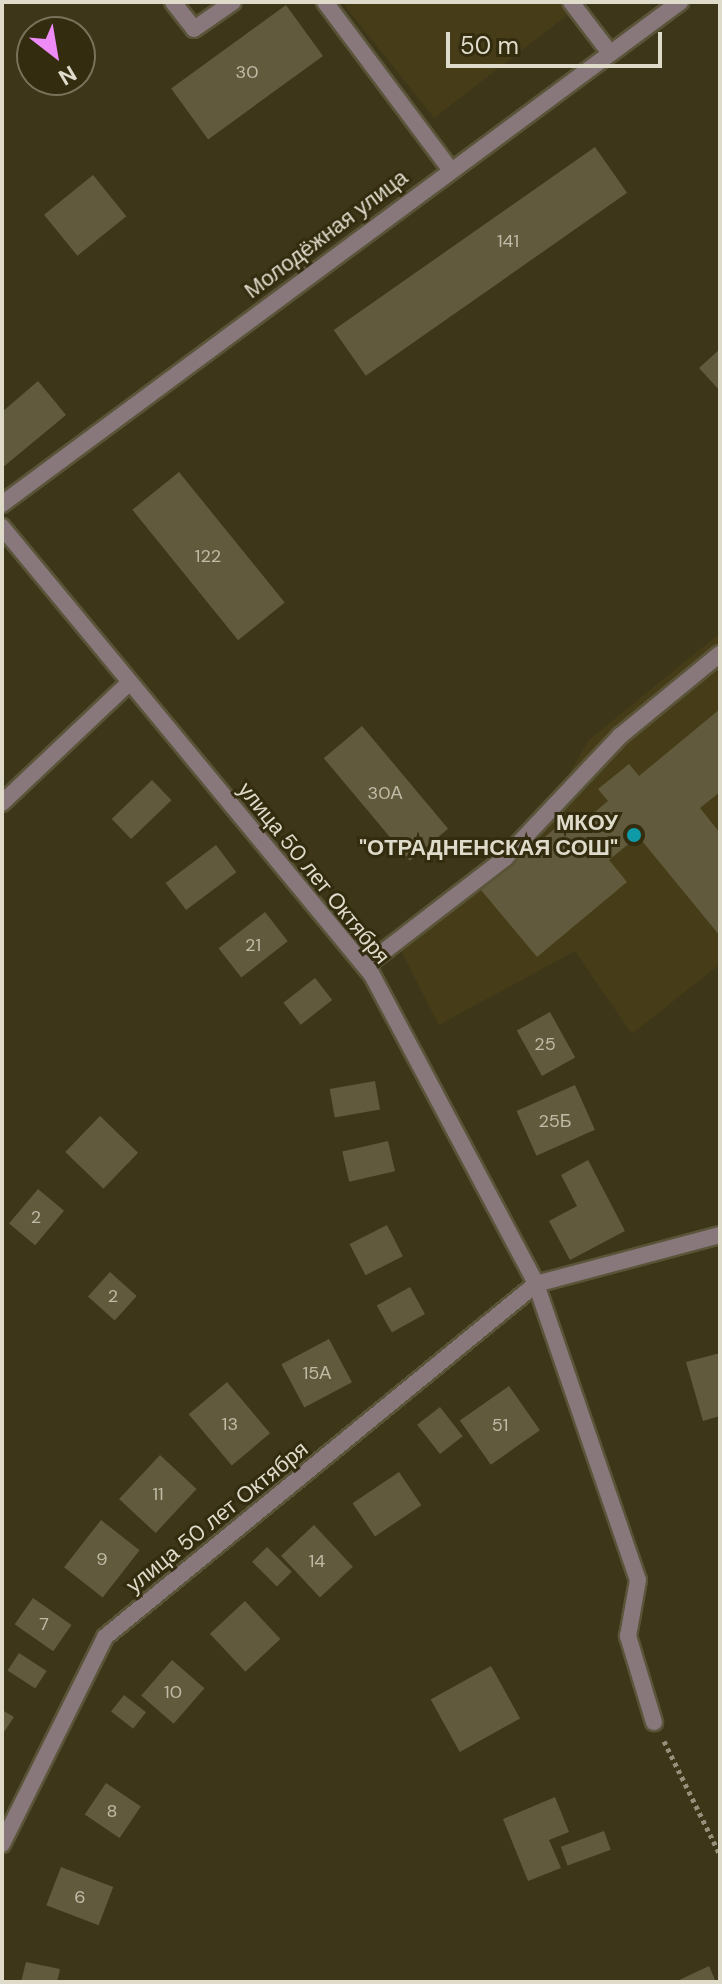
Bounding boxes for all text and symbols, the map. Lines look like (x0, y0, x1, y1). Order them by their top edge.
north arrow (16, 16, 96, 96)
scale bar (450, 16, 666, 66)
text: 50 m (460, 30, 519, 61)
text: N (53, 59, 82, 92)
house number: 30 (236, 61, 258, 83)
street label: Молодёжная улица (239, 164, 413, 304)
house number: 141 (497, 230, 519, 252)
house number: 122 (195, 545, 221, 567)
street label: улица 50 лет Октября (233, 777, 395, 969)
house number: 30А (368, 782, 402, 804)
place label: МКОУ "ОТРАДНЕНСКАЯ СОШ" (359, 809, 618, 860)
marker: МКОУ "ОТРАДНЕНСКАЯ СОШ" (625, 826, 643, 844)
house number: 21 (245, 934, 261, 956)
house number: 25 (534, 1033, 556, 1055)
house number: 25Б (538, 1110, 572, 1132)
house number: 2 (31, 1206, 41, 1228)
house number: 2 (108, 1285, 118, 1307)
house number: 15А (303, 1362, 331, 1384)
house number: 13 (222, 1413, 238, 1435)
house number: 51 (492, 1414, 508, 1436)
street label: улица 50 лет Октября (121, 1436, 313, 1598)
house number: 11 (152, 1483, 164, 1505)
house number: 9 (96, 1548, 108, 1570)
house number: 14 (309, 1550, 325, 1572)
house number: 7 (39, 1613, 49, 1635)
house number: 10 (164, 1681, 182, 1703)
house number: 8 (107, 1800, 117, 1822)
house number: 6 (74, 1886, 86, 1908)

